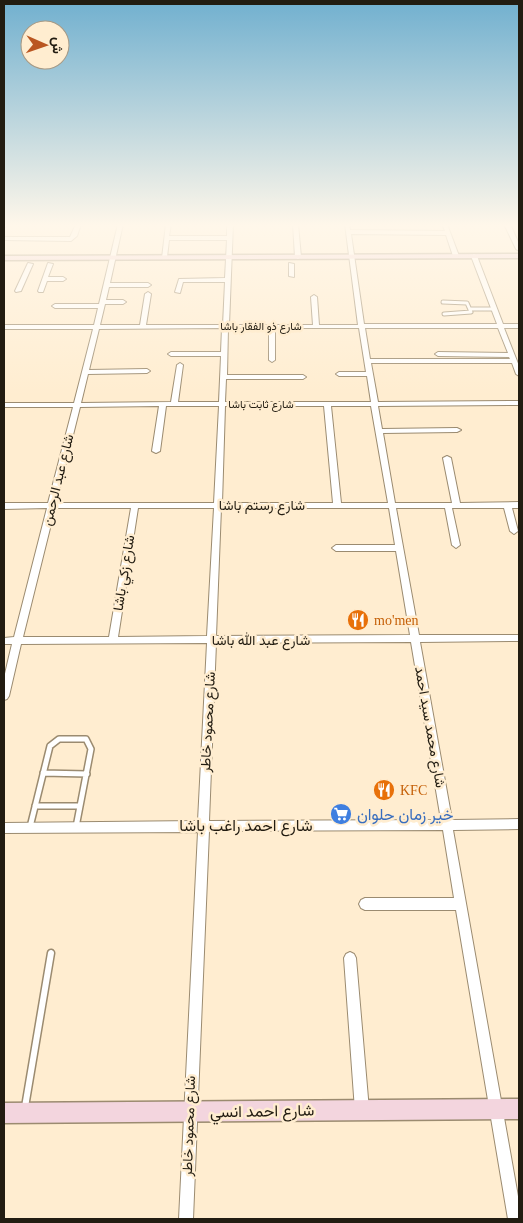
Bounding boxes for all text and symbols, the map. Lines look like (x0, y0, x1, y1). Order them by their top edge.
north arrow (20, 20, 70, 70)
text: ش (49, 37, 65, 54)
street label: شارع ذو الفقار باشا (220, 320, 302, 334)
street label: شارع ثابت باشا (228, 398, 294, 412)
street label: شارع عبد الرحمن (39, 433, 80, 528)
street label: شارع رستم باشا (219, 498, 305, 516)
street label: شارع زكي باشا (111, 534, 141, 613)
restaurant icon: mo'men (346, 608, 370, 632)
place label: mo'men (374, 613, 419, 628)
street label: شارع عبد الله باشا (212, 632, 310, 651)
street label: شارع محمد سيد احمد (409, 665, 448, 789)
street label: شارع محمود خاطر (198, 671, 221, 774)
restaurant icon: KFC (372, 778, 396, 802)
place label: KFC (400, 783, 427, 798)
supermarket icon: خير زمان حلوان (329, 802, 353, 826)
place label: خير زمان حلوان (357, 806, 454, 825)
street label: شارع احمد راغب باشا (179, 817, 313, 837)
street label: شارع محمود خاطر (180, 1075, 201, 1178)
street label: شارع احمد انسي (210, 1102, 314, 1125)

